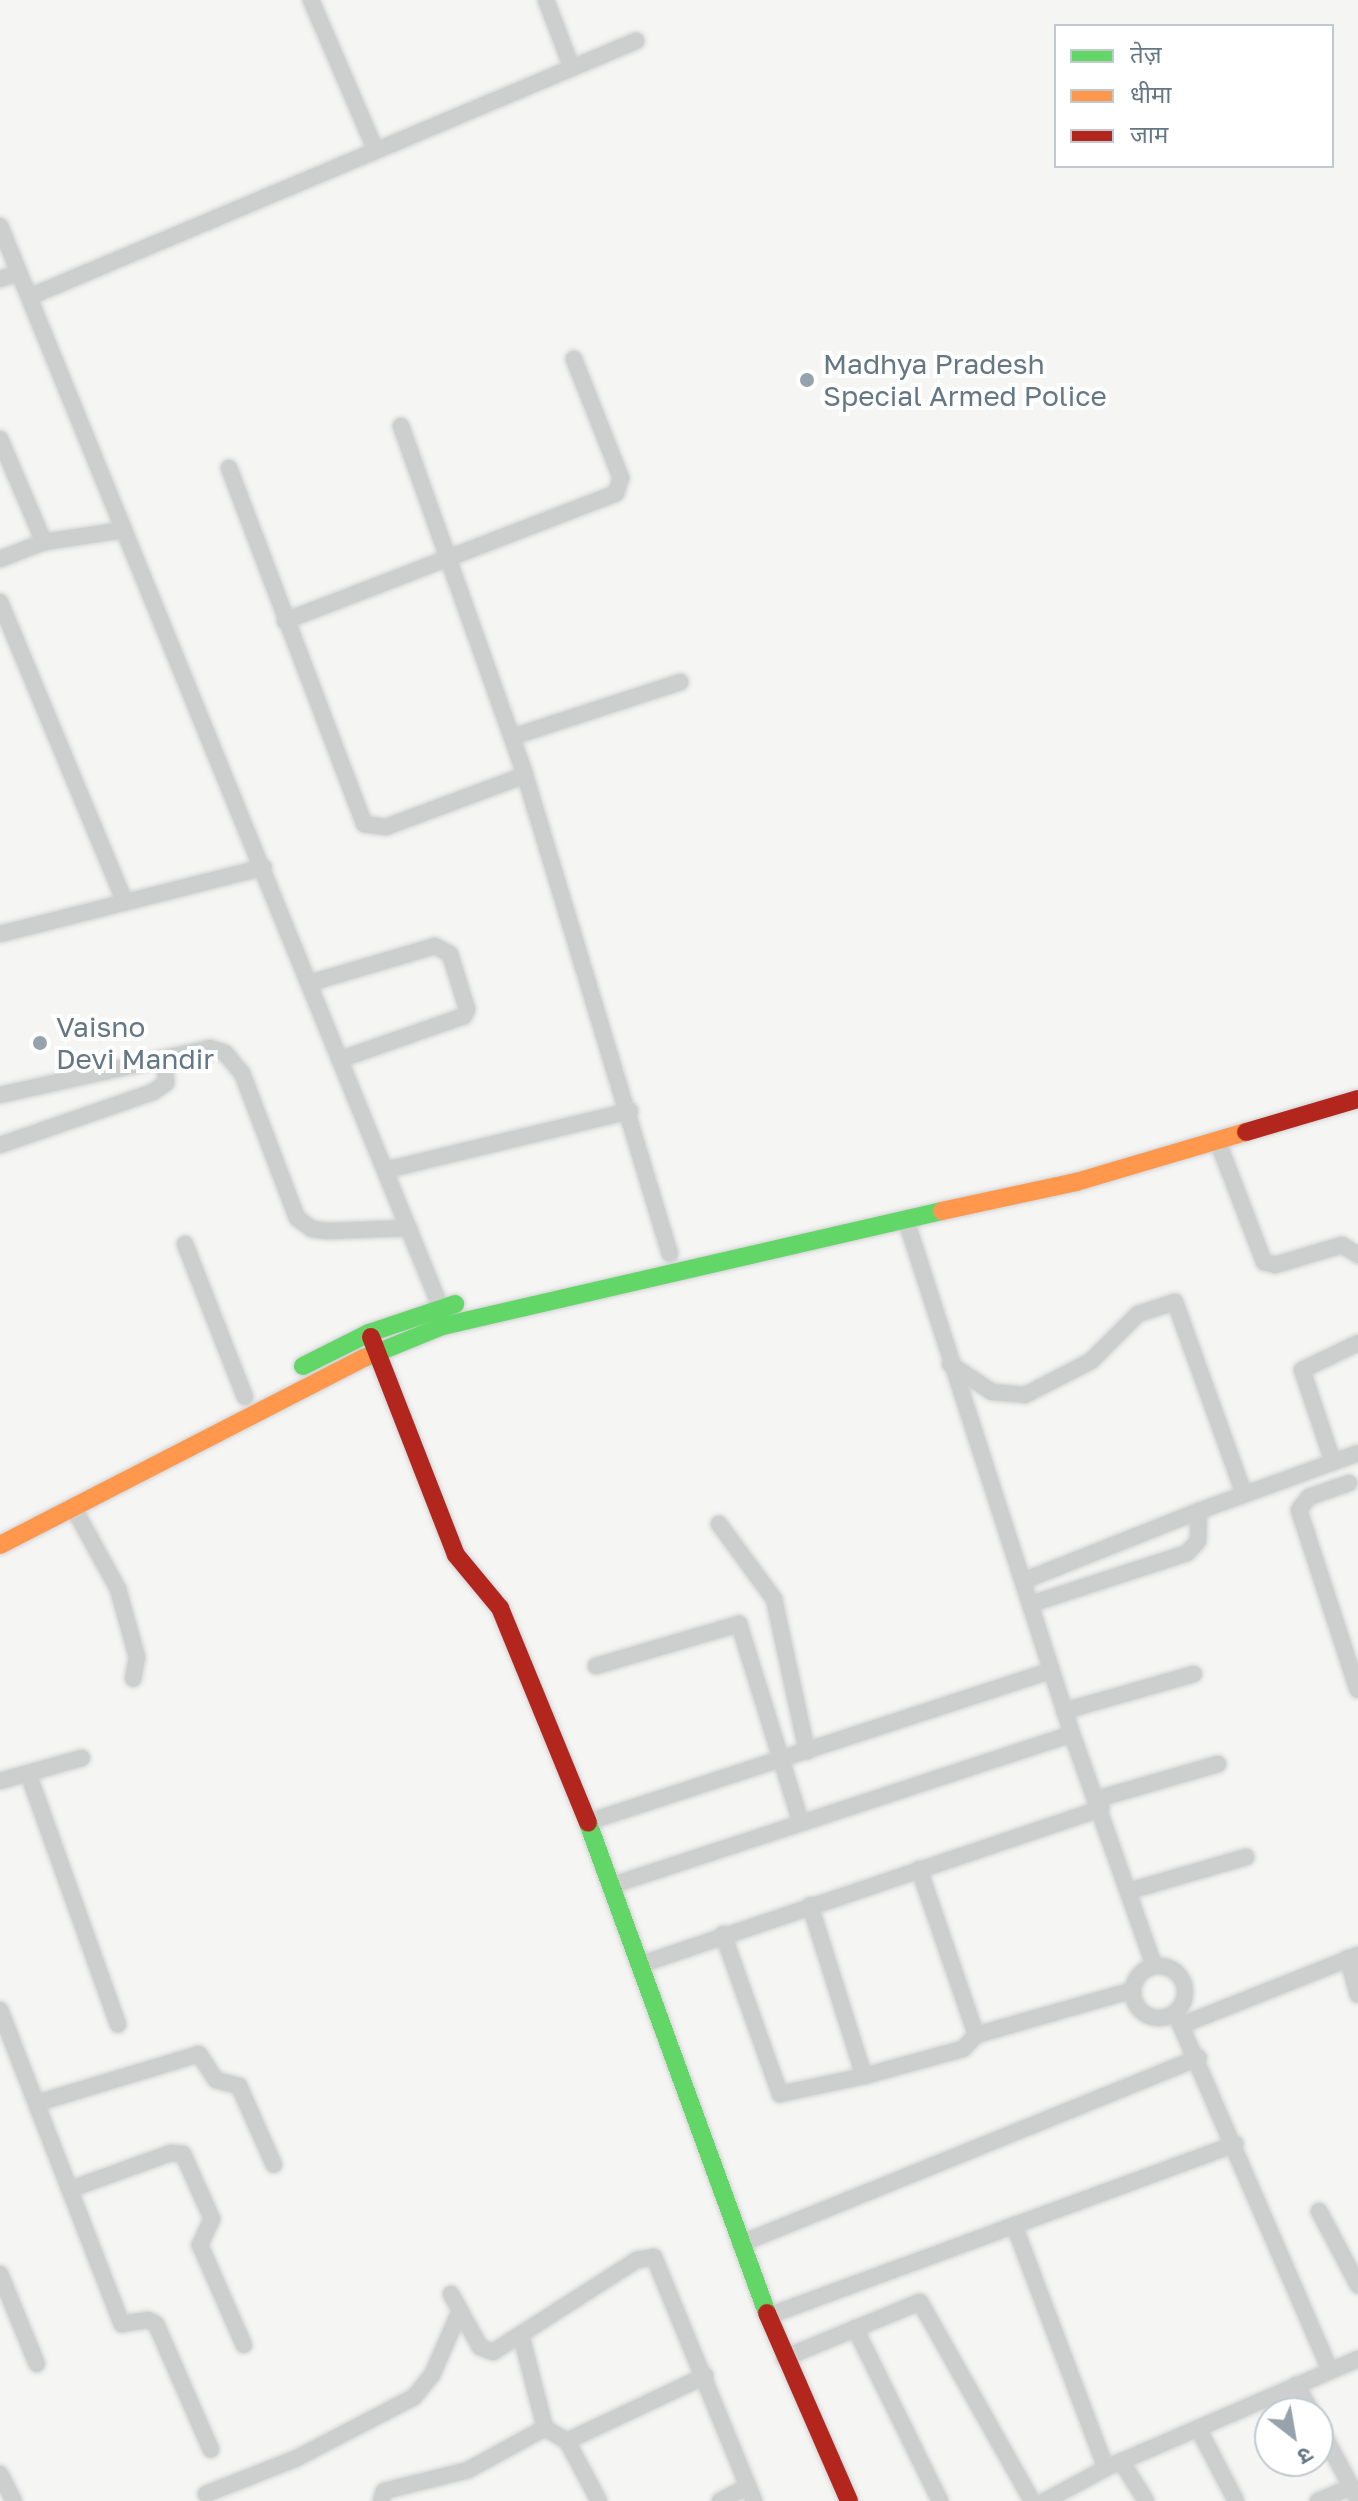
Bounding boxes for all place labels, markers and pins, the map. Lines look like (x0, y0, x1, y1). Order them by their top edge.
place label: Madhya Pradesh Special Armed Police (823, 347, 1107, 413)
marker: Madhya Pradesh Special Armed Police (798, 371, 816, 389)
place label: Vaisno Devi Mandir (56, 1010, 214, 1076)
marker: Vaisno Devi Mandir (31, 1034, 49, 1052)

